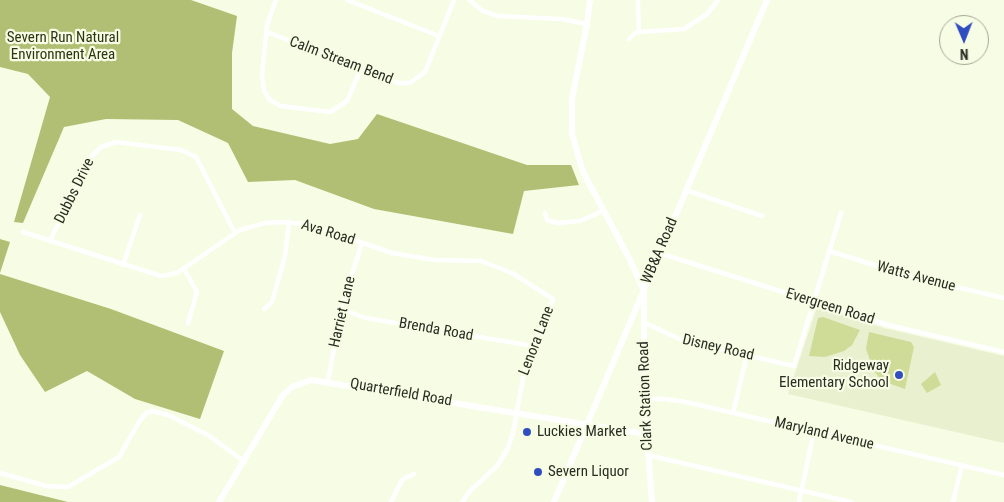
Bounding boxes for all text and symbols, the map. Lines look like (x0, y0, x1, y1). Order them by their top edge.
north arrow (939, 15, 989, 65)
park label: Severn Run Natural Environment Area (7, 29, 119, 64)
street label: Calm Stream Bend (287, 33, 395, 89)
text: N (960, 46, 969, 62)
street label: Dubbs Drive (51, 155, 99, 227)
street label: WB&A Road (638, 215, 682, 287)
street label: Ava Road (299, 216, 357, 250)
street label: Watts Avenue (875, 258, 957, 296)
street label: Harriet Lane (326, 275, 360, 349)
street label: Evergreen Road (783, 285, 877, 329)
street label: Lenora Lane (516, 304, 558, 378)
street label: Brenda Road (397, 315, 475, 345)
street label: Disney Road (680, 331, 756, 365)
street label: Clark Station Road (635, 341, 657, 451)
place label: Ridgeway Elementary School (779, 357, 889, 392)
marker: Ridgeway Elementary School (893, 369, 905, 381)
street label: Quarterfield Road (349, 375, 453, 411)
street label: Maryland Avenue (773, 414, 875, 454)
place label: Luckies Market (537, 423, 627, 441)
marker: Luckies Market (521, 426, 533, 438)
place label: Severn Liquor (548, 463, 629, 481)
marker: Severn Liquor (532, 466, 544, 478)

